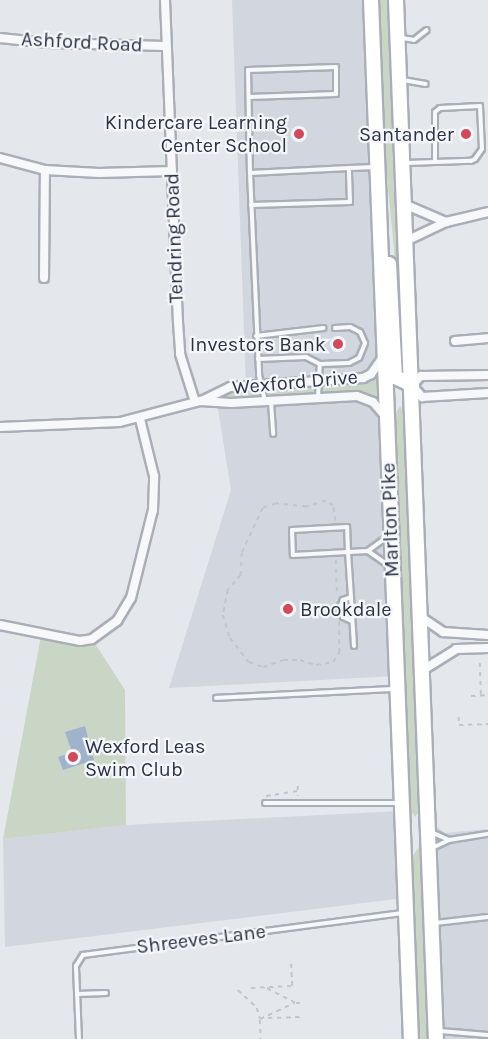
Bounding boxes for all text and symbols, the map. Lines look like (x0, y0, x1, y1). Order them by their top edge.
street label: Ashford Road (21, 27, 143, 57)
place label: Kindercare Learning Center School (105, 110, 287, 157)
place label: Santander (359, 122, 454, 146)
marker: Kindercare Learning Center School (292, 127, 306, 141)
marker: Santander (459, 127, 473, 141)
street label: Tendring Road (160, 173, 188, 303)
place label: Investors Bank (190, 332, 326, 356)
marker: Investors Bank (331, 337, 345, 351)
street label: Wexford Drive (231, 365, 359, 399)
street label: Marlton Pike (376, 462, 404, 578)
place label: Brookdale (300, 597, 392, 621)
marker: Brookdale (281, 602, 295, 616)
place label: Wexford Leas Swim Club (85, 734, 205, 781)
marker: Wexford Leas Swim Club (66, 750, 80, 764)
street label: Shreeves Lane (135, 919, 267, 959)

